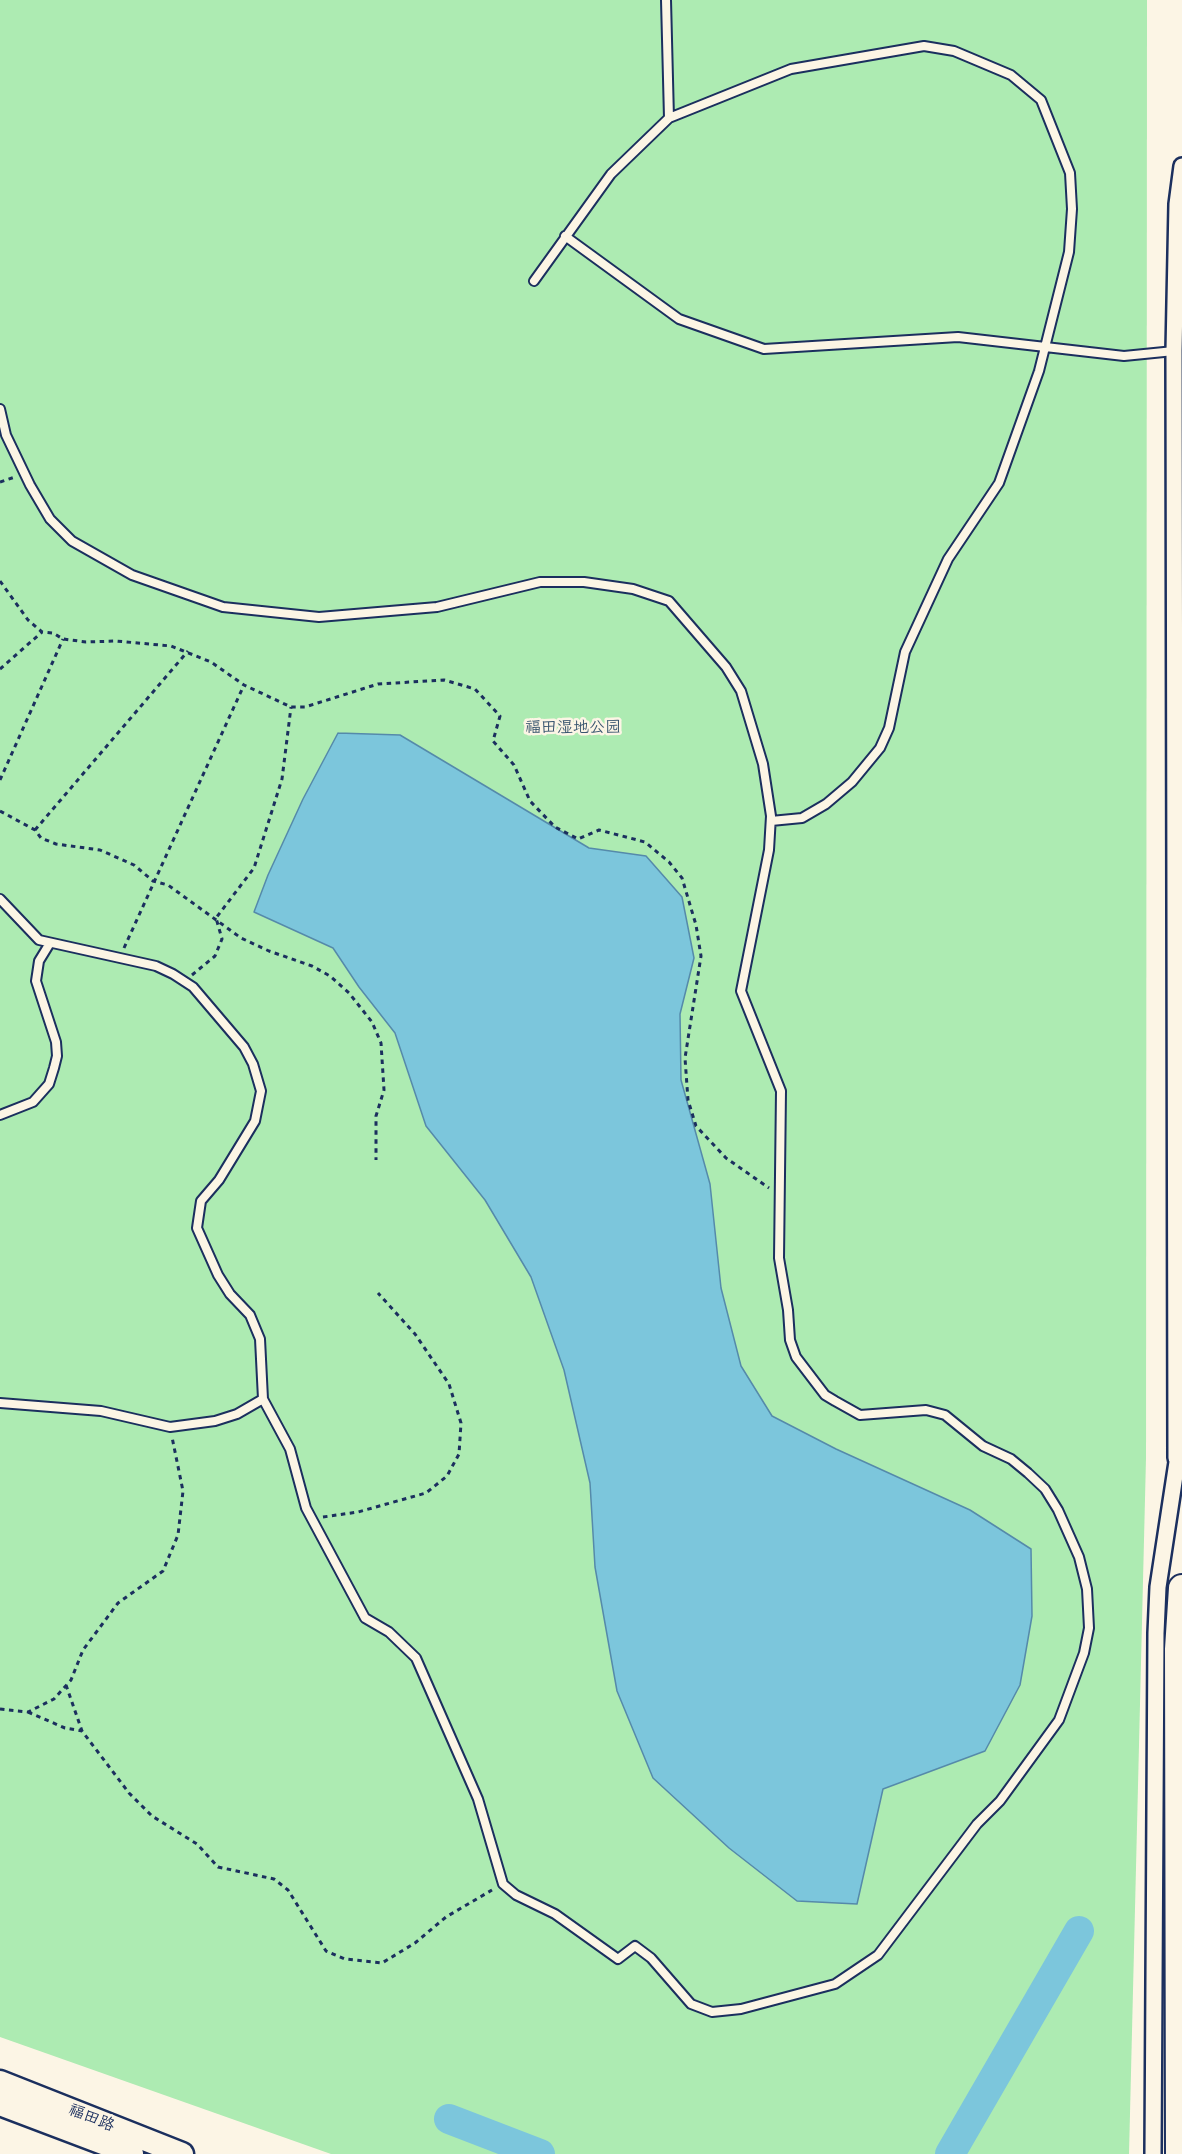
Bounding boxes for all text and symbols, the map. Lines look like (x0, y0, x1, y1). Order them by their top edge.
park label: 福田湿地公园 (525, 719, 621, 739)
street label: 福田路 (65, 2101, 117, 2137)

